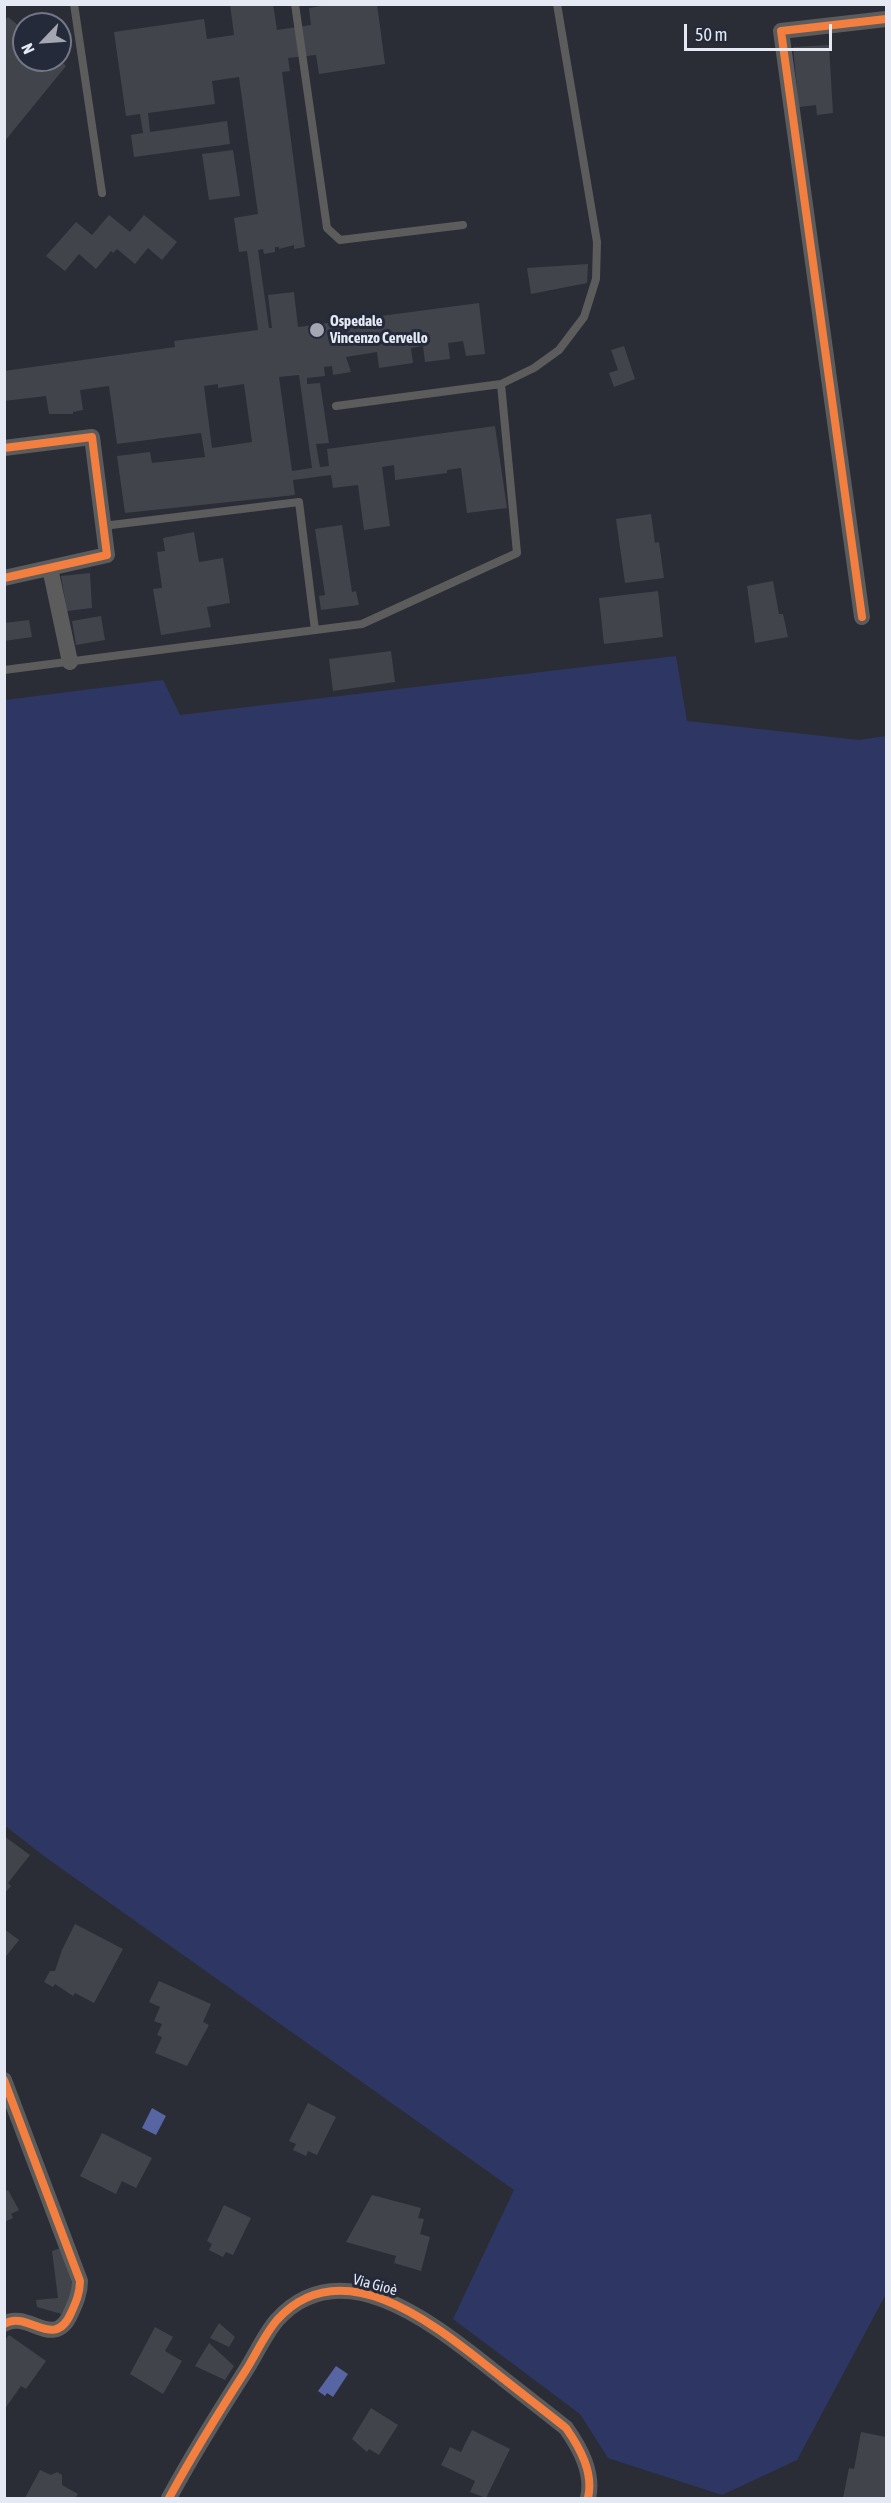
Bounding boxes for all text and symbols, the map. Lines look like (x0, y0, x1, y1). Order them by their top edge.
north arrow (12, 12, 72, 72)
scale bar (687, 12, 836, 50)
text: 50 m (695, 24, 727, 45)
text: N (17, 41, 38, 57)
place label: Ospedale Vincenzo Cervello (330, 312, 428, 347)
marker: Ospedale Vincenzo Cervello (308, 321, 326, 339)
street label: Via Gioè (351, 2270, 399, 2300)

